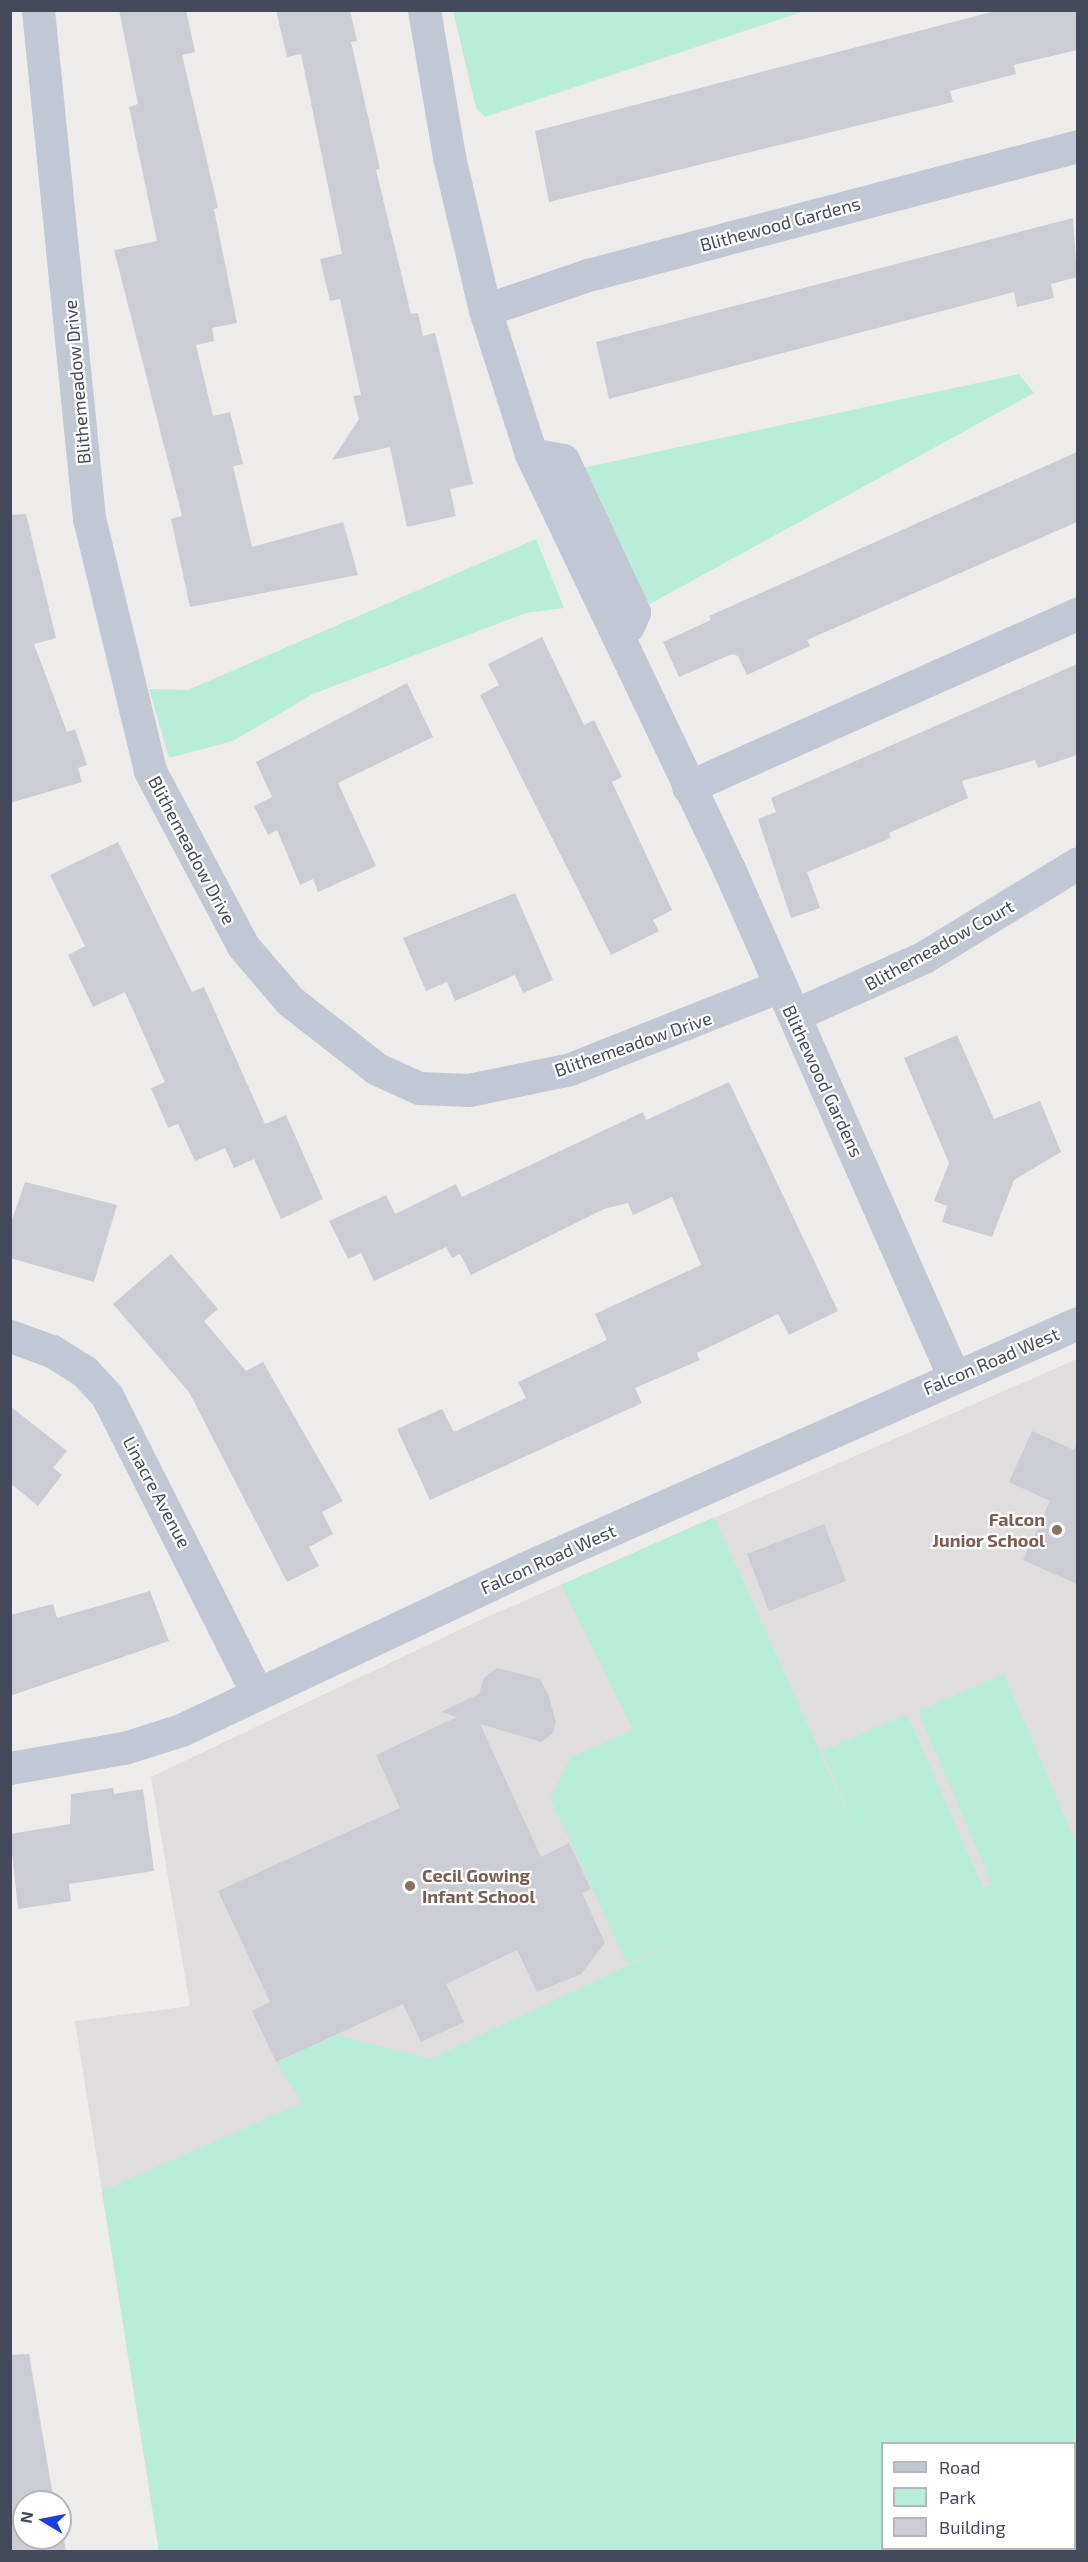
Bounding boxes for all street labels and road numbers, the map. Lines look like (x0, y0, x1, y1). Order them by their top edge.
street label: Blithewood Gardens (697, 192, 863, 256)
street label: Blithemeadow Drive (59, 299, 95, 465)
street label: Blithemeadow Drive (144, 772, 240, 928)
street label: Blithemeadow Court (861, 895, 1017, 995)
street label: Blithewood Gardens (778, 1002, 868, 1160)
street label: Blithemeadow Drive (551, 1007, 715, 1081)
street label: Falcon Road West (920, 1323, 1062, 1399)
street label: Linacre Avenue (118, 1432, 196, 1552)
street label: Falcon Road West (477, 1519, 619, 1599)

